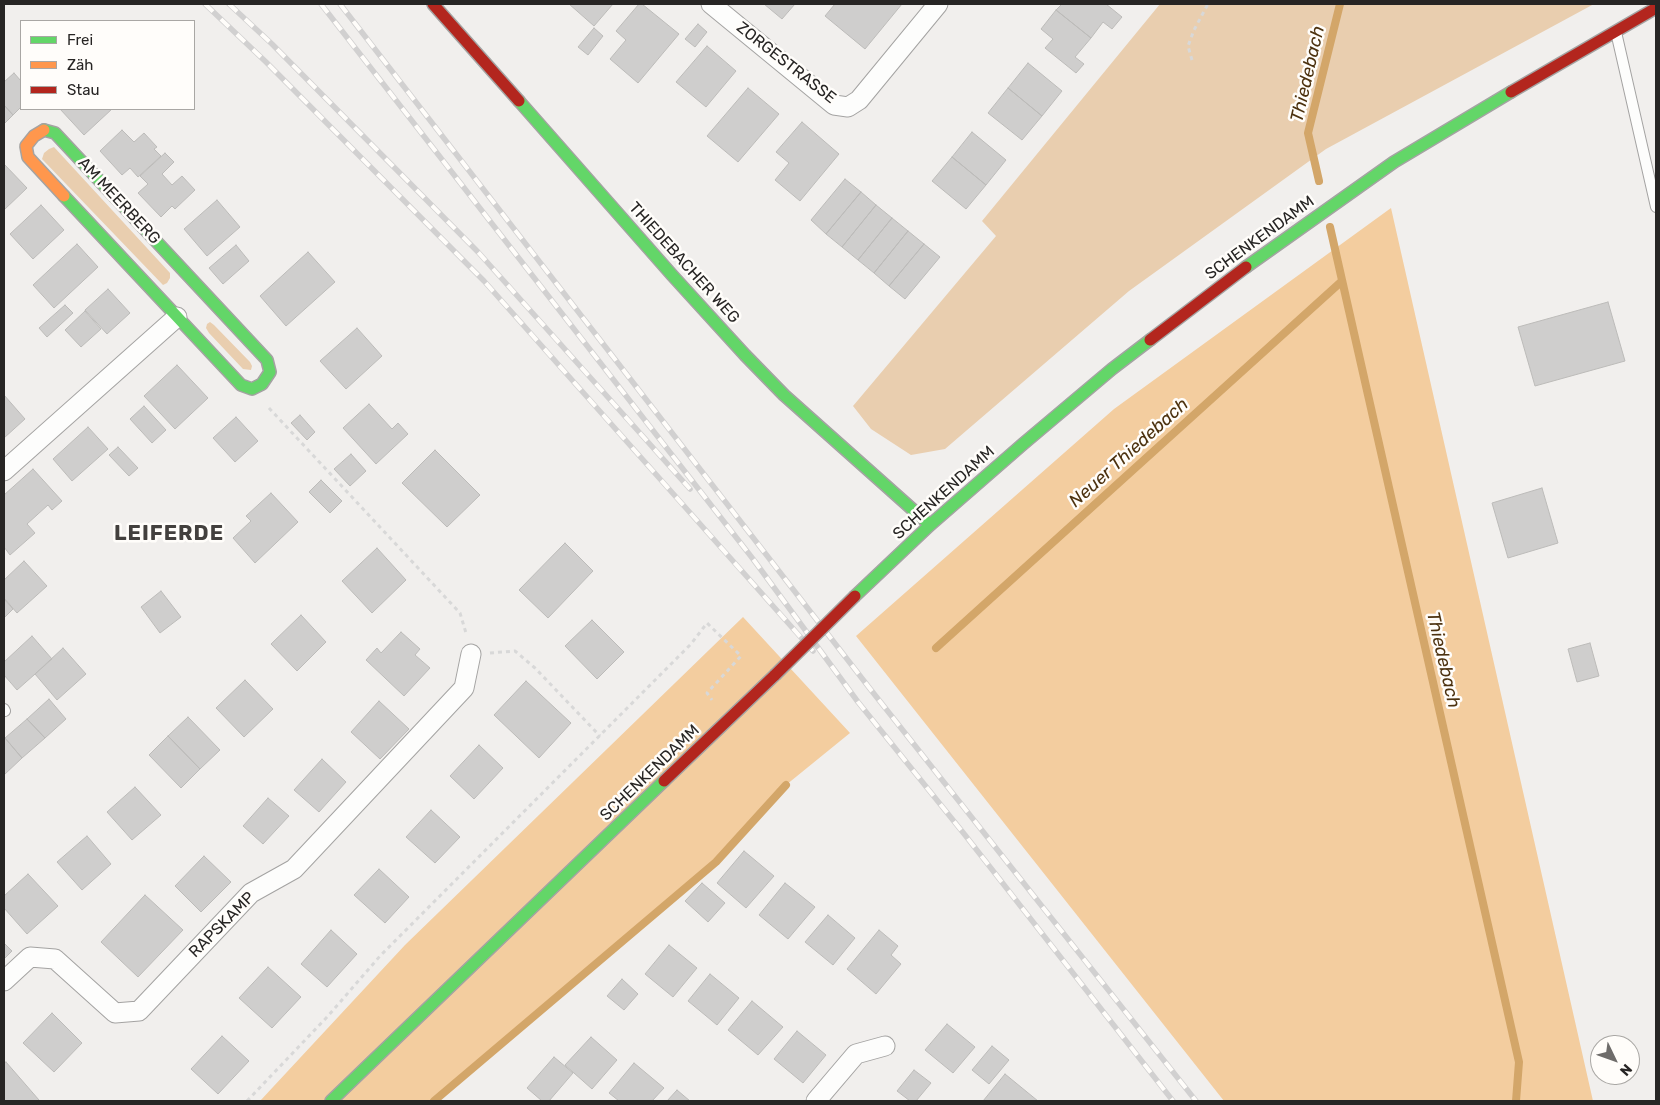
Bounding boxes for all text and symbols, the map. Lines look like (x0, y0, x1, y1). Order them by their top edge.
street label: ZORGESTRASSE (732, 18, 840, 108)
legend (20, 20, 195, 110)
water label: Thiedebach (1286, 24, 1330, 124)
text: Frei (67, 31, 93, 49)
text: Zäh (67, 56, 93, 74)
text: Stau (67, 81, 100, 99)
street label: AM MEERBERG (74, 154, 164, 248)
street label: SCHENKENDAMM (1202, 192, 1318, 284)
street label: THIEDEBACHER WEG (625, 199, 743, 327)
water label: Neuer Thiedebach (1065, 394, 1193, 512)
street label: SCHENKENDAMM (889, 442, 999, 544)
district label: LEIFERDE (113, 521, 225, 547)
water label: Thiedebach (1421, 610, 1465, 710)
street label: SCHENKENDAMM (596, 721, 704, 825)
street label: RAPSKAMP (185, 888, 259, 962)
north arrow (1590, 1035, 1640, 1085)
text: N (1616, 1060, 1635, 1079)

